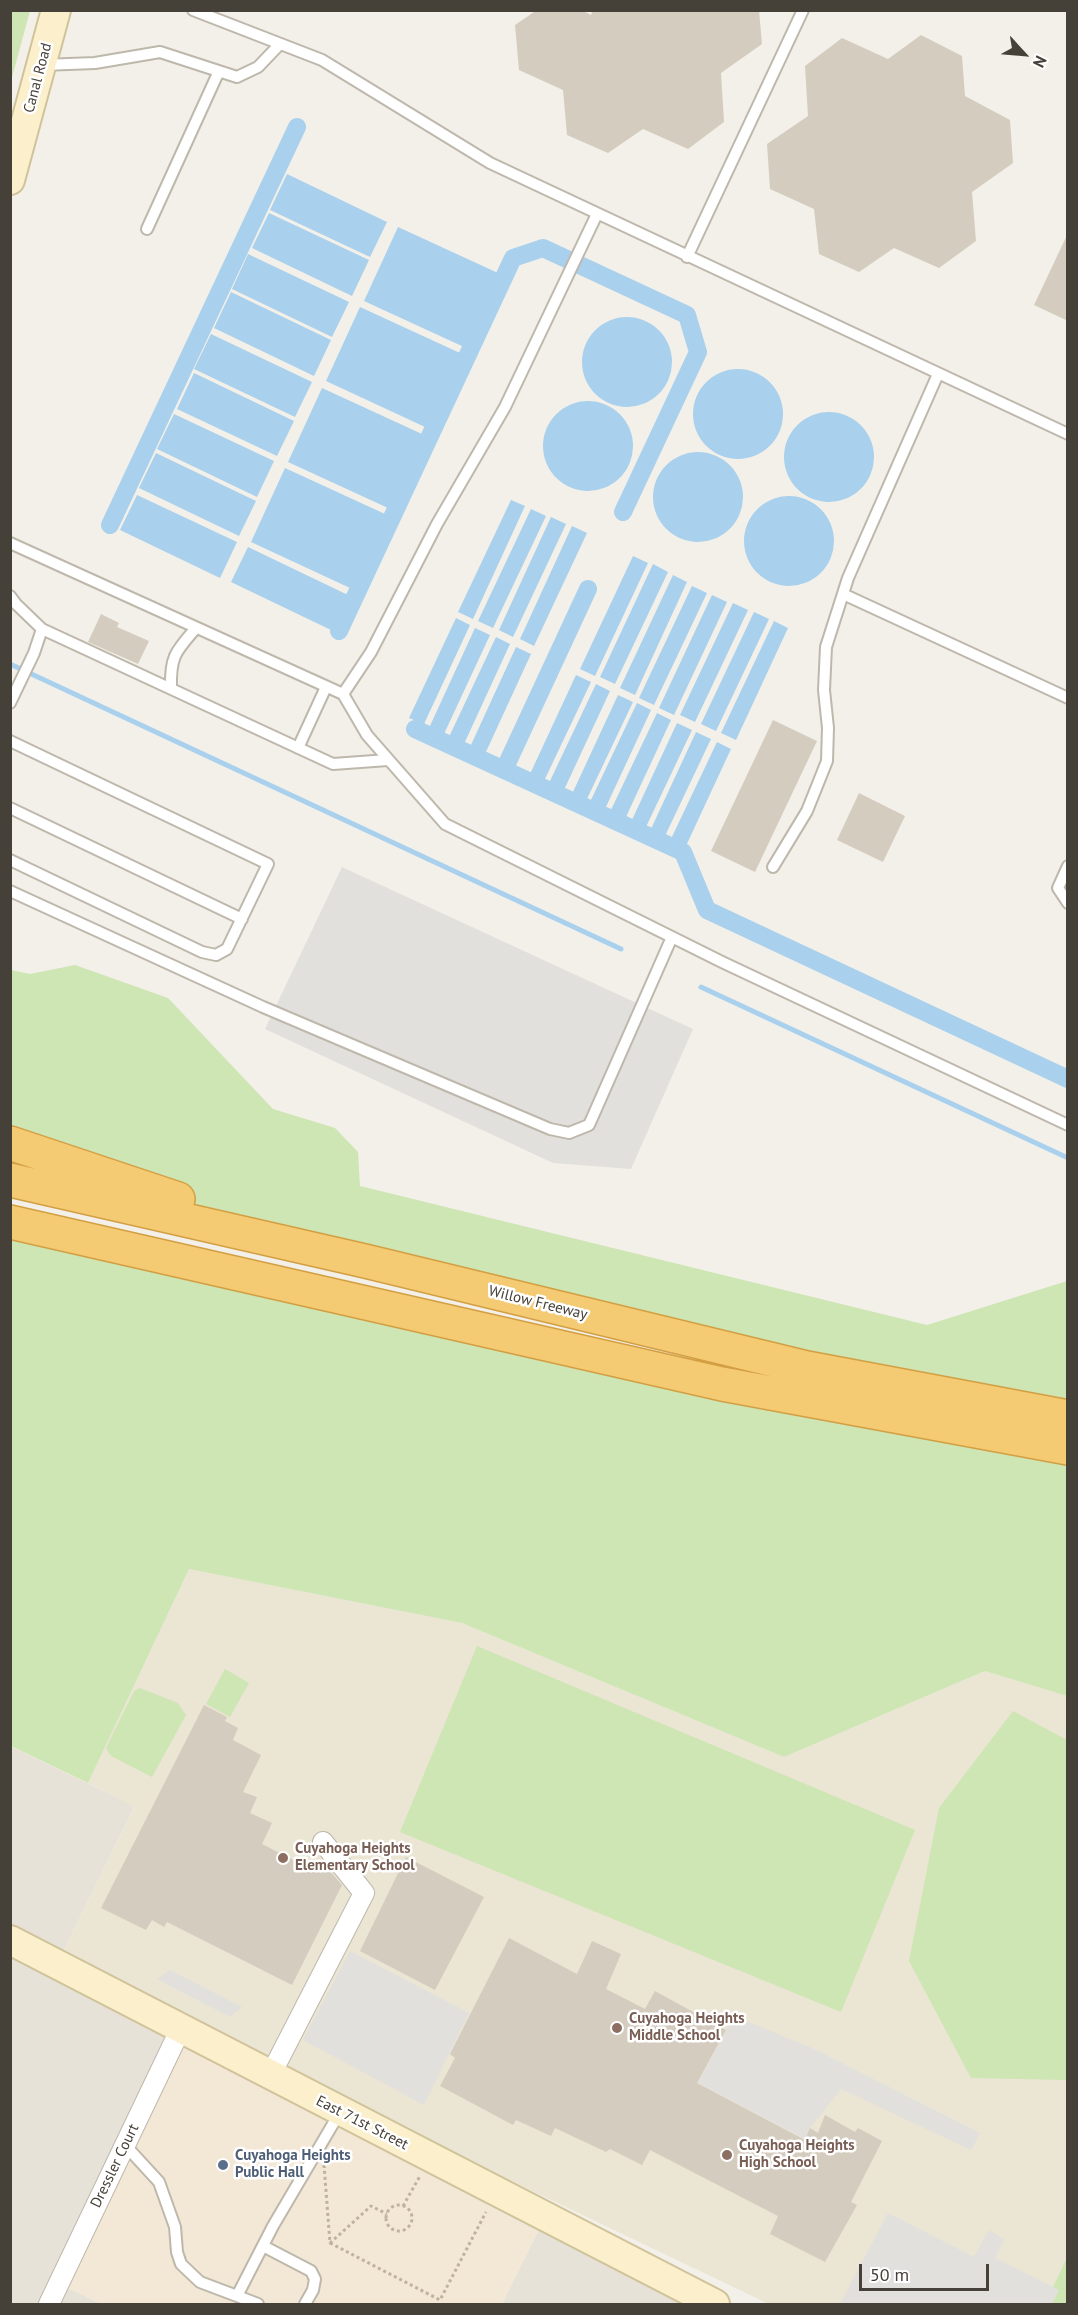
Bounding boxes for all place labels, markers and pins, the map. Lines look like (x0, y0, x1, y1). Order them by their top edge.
place label: Cuyahoga Heights Elementary School (295, 1840, 415, 1875)
marker: Cuyahoga Heights Elementary School (276, 1851, 290, 1865)
place label: Cuyahoga Heights Middle School (629, 2010, 745, 2045)
marker: Cuyahoga Heights Middle School (610, 2021, 624, 2035)
place label: Cuyahoga Heights High School (739, 2137, 855, 2172)
place label: Cuyahoga Heights Public Hall (235, 2147, 351, 2182)
marker: Cuyahoga Heights High School (720, 2148, 734, 2162)
marker: Cuyahoga Heights Public Hall (216, 2158, 230, 2172)

